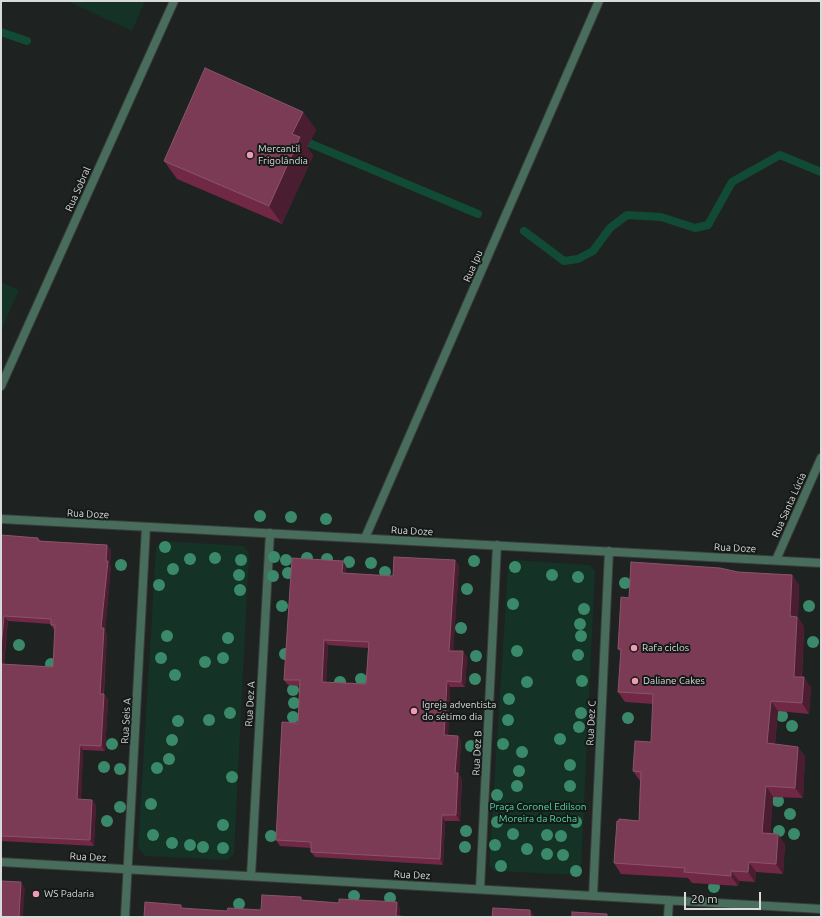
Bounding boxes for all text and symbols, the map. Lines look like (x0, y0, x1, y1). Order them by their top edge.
place label: Mercantil Frigolândia (258, 143, 308, 166)
marker: Mercantil Frigolândia (245, 150, 255, 160)
street label: Rua Sobral (63, 165, 93, 213)
street label: Rua Ipu (461, 248, 485, 284)
street label: Rua Santa Lúcia (769, 471, 809, 539)
street label: Rua Doze (67, 507, 109, 521)
street label: Rua Doze (391, 524, 433, 538)
street label: Rua Doze (714, 541, 756, 555)
place label: Rafa ciclos (642, 642, 689, 654)
marker: Rafa ciclos (629, 643, 639, 653)
place label: Daliane Cakes (643, 675, 705, 687)
marker: Daliane Cakes (630, 676, 640, 686)
street label: Rua Dez A (243, 681, 257, 727)
street label: Rua Seis A (119, 698, 133, 744)
place label: Igreja adventista do sétimo dia (422, 699, 496, 722)
street label: Rua Dez C (584, 700, 598, 746)
marker: Igreja adventista do sétimo dia (409, 706, 419, 716)
street label: Rua Dez B (470, 730, 484, 776)
park label: Praça Coronel Edilson Moreira da Rocha (489, 801, 587, 824)
street label: Rua Dez (69, 850, 107, 864)
street label: Rua Dez (393, 868, 431, 882)
scale bar (686, 884, 763, 910)
place label: WS Padaria (44, 888, 94, 900)
marker: WS Padaria (31, 889, 41, 899)
text: 20 m (691, 892, 718, 905)

